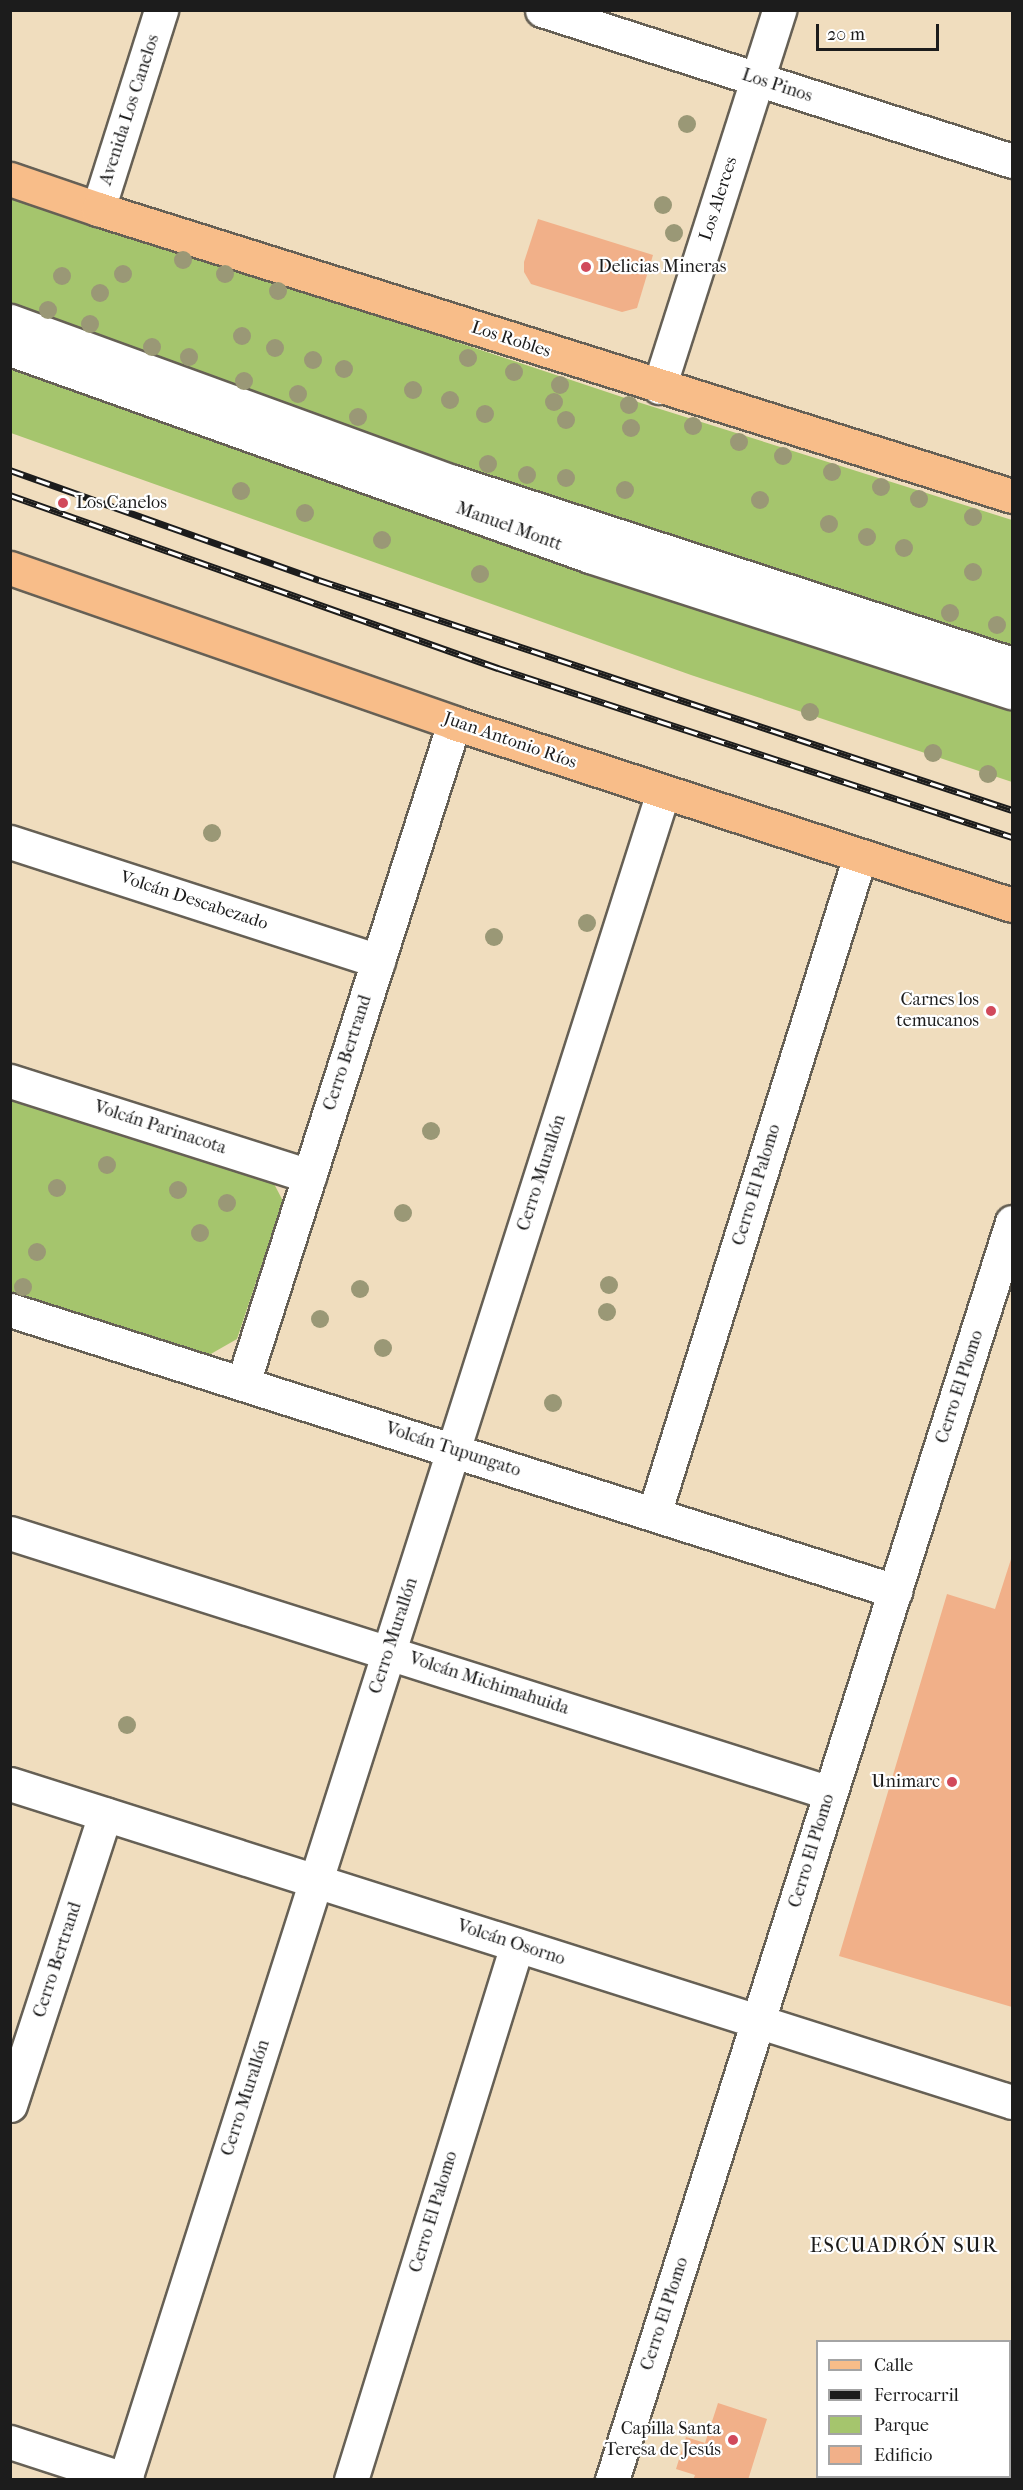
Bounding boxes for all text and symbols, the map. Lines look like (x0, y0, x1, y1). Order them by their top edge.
scale bar (819, 12, 942, 50)
text: 20 m (827, 24, 865, 45)
street label: Avenida Los Canelos (95, 32, 165, 188)
street label: Los Pinos (739, 64, 815, 108)
street label: Los Alerces (695, 154, 743, 244)
place label: Delicias Mineras (598, 256, 726, 278)
marker: Delicias Mineras (579, 260, 593, 274)
street label: Los Robles (469, 317, 553, 363)
place label: Los Canelos (76, 492, 167, 514)
marker: Los Canelos (54, 494, 72, 512)
street label: Manuel Montt (453, 498, 565, 556)
street label: Juan Antonio Ríos (441, 708, 579, 774)
street label: Volcán Descabezado (117, 867, 271, 935)
place label: Carnes los temucanos (896, 990, 979, 1032)
street label: Cerro Bertrand (319, 993, 377, 1113)
marker: Carnes los temucanos (984, 1004, 998, 1018)
street label: Volcán Parinacota (91, 1096, 229, 1160)
street label: Cerro Murallón (513, 1112, 571, 1234)
street label: Cerro El Palomo (728, 1122, 786, 1248)
street label: Cerro El Plomo (932, 1328, 988, 1446)
street label: Volcán Tupungato (383, 1418, 523, 1482)
street label: Cerro Murallón (365, 1575, 423, 1697)
street label: Volcán Michimahuida (406, 1648, 572, 1720)
place label: Unimarc (871, 1771, 940, 1793)
marker: Unimarc (945, 1775, 959, 1789)
street label: Cerro El Plomo (784, 1792, 840, 1910)
street label: Cerro Bertrand (29, 1900, 87, 2020)
street label: Volcán Osorno (454, 1915, 568, 1971)
street label: Cerro Murallón (217, 2037, 275, 2159)
street label: Cerro El Palomo (405, 2149, 463, 2275)
district label: ESCUADRÓN SUR (810, 2233, 998, 2257)
street label: Cerro El Plomo (637, 2255, 693, 2373)
legend (816, 2340, 1011, 2478)
text: Calle (874, 2355, 913, 2376)
text: Ferrocarril (874, 2385, 959, 2406)
text: Parque (874, 2415, 929, 2436)
place label: Capilla Santa Teresa de Jesús (605, 2419, 721, 2462)
marker: Capilla Santa Teresa de Jesús (726, 2433, 740, 2447)
text: Edificio (874, 2445, 932, 2466)

